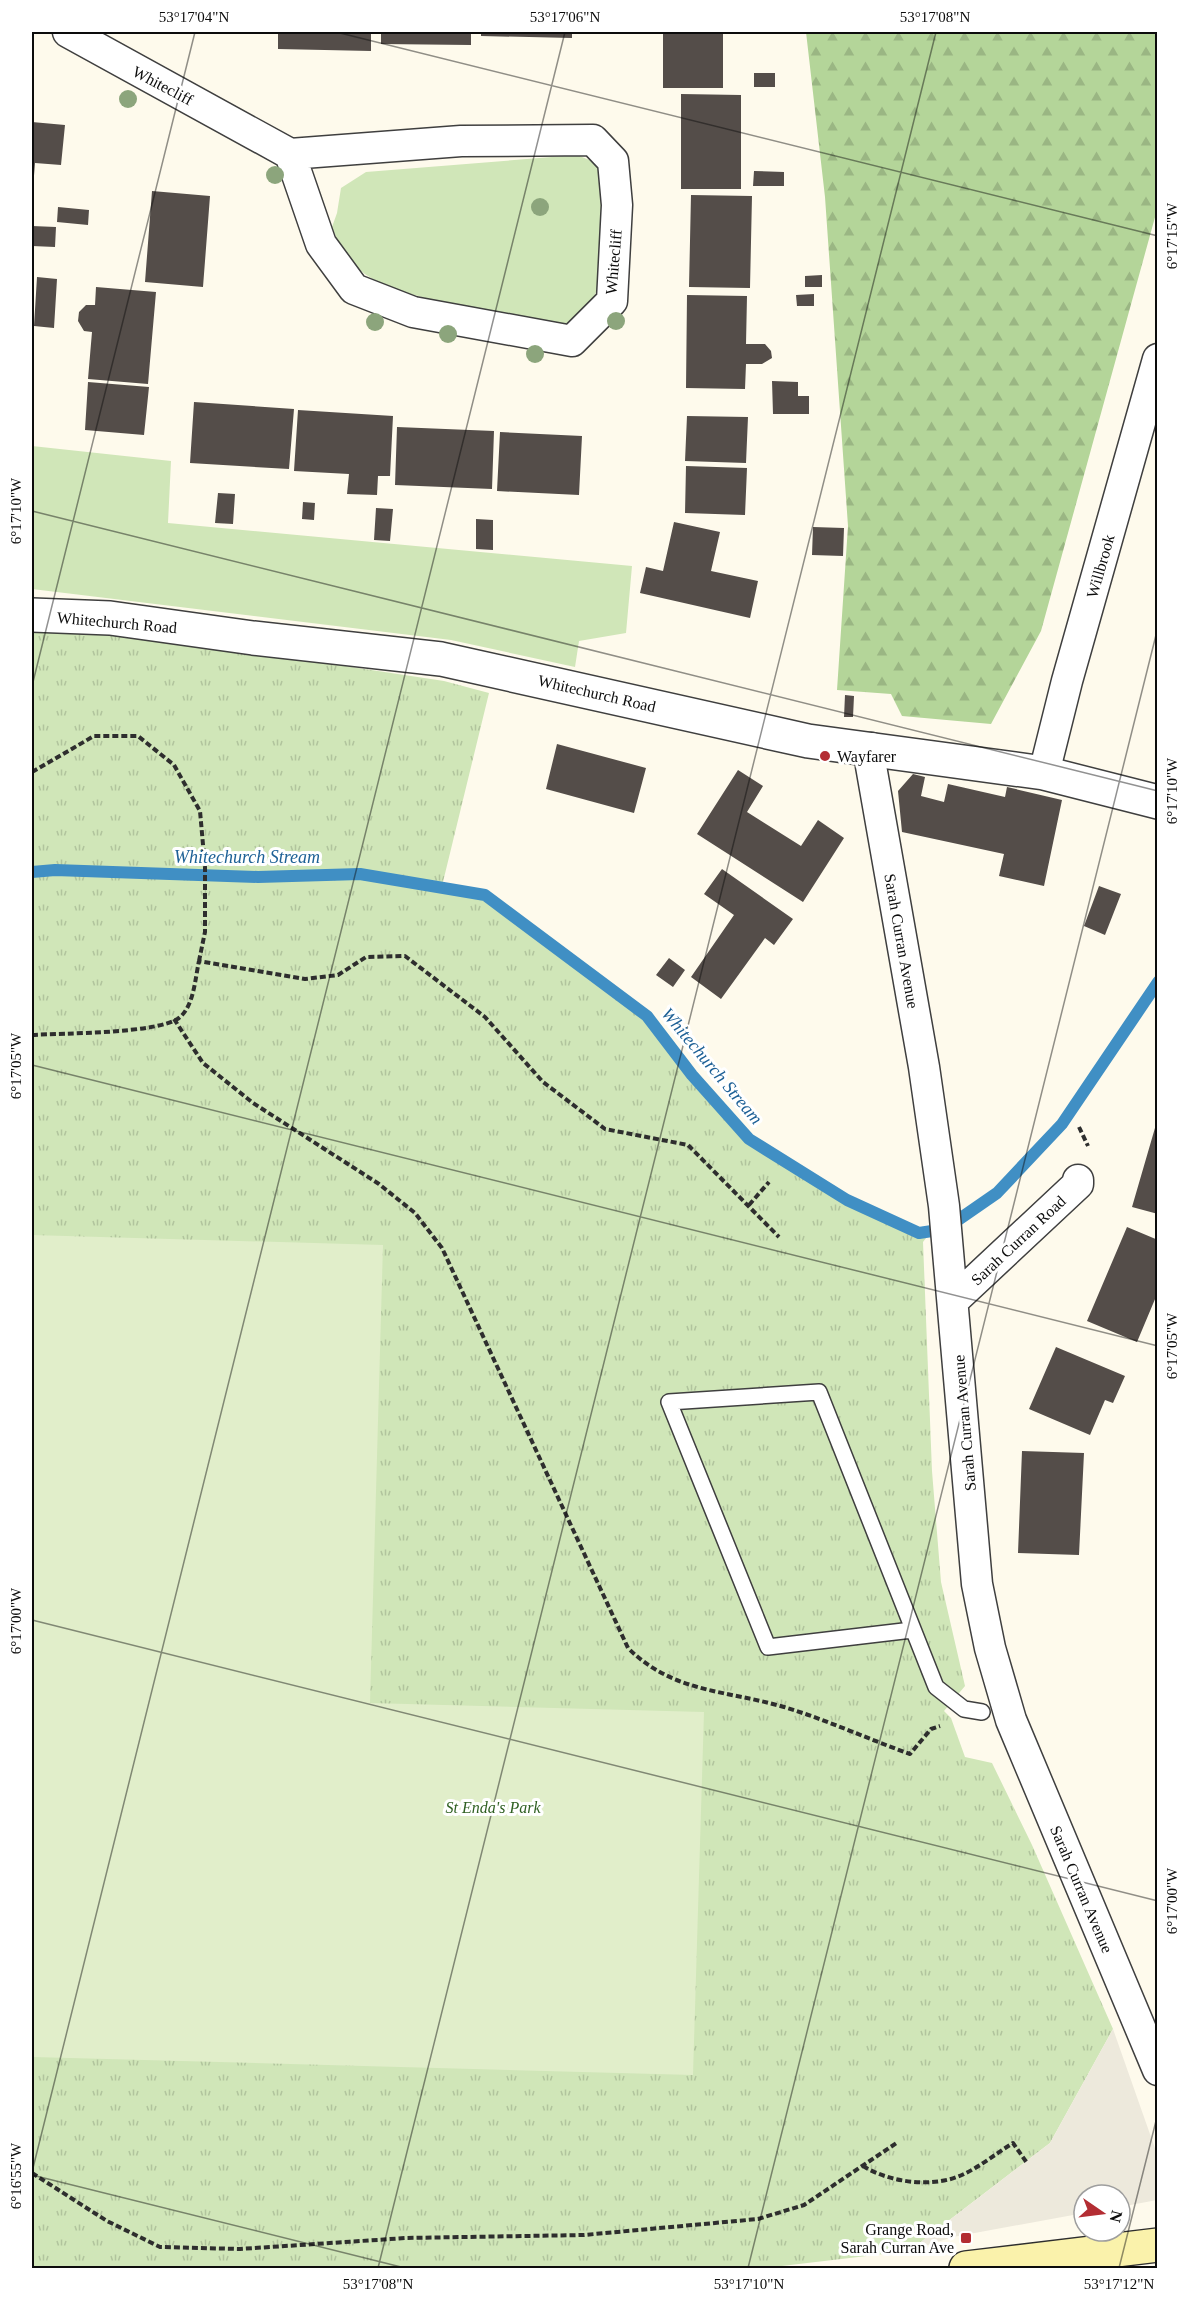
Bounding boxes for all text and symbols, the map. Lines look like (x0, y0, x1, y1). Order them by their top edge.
text: 53°17'04"N (159, 9, 229, 25)
text: 53°17'06"N (530, 9, 600, 25)
text: 53°17'08"N (900, 9, 970, 25)
street label: Whitecliff (130, 63, 196, 109)
text: 6°17'15"W (1164, 202, 1180, 269)
street label: Whitecliff (602, 228, 625, 295)
text: 6°17'10"W (8, 477, 24, 544)
street label: Willbrook (1083, 532, 1118, 600)
street label: Whitechurch Road (56, 609, 178, 636)
street label: Whitechurch Road (536, 672, 657, 715)
place label: Wayfarer (837, 748, 897, 766)
marker: Wayfarer (818, 749, 832, 763)
text: 6°17'10"W (1164, 757, 1180, 824)
water label: Whitechurch Stream (174, 847, 320, 867)
street label: Sarah Curran Avenue (881, 872, 922, 1010)
water label: Whitechurch Stream (657, 1004, 767, 1128)
text: 6°17'05"W (8, 1032, 24, 1099)
street label: Sarah Curran Road (968, 1192, 1069, 1288)
text: 6°17'05"W (1164, 1312, 1180, 1379)
street label: Sarah Curran Avenue (950, 1354, 979, 1492)
text: 6°17'00"W (8, 1587, 24, 1654)
park label: St Enda's Park (446, 1799, 541, 1816)
street label: Sarah Curran Avenue (1047, 1823, 1116, 1955)
text: 6°17'00"W (1164, 1867, 1180, 1934)
text: 6°16'55"W (8, 2142, 24, 2209)
north arrow (1072, 2183, 1132, 2243)
text: N (1106, 2209, 1126, 2225)
place label: Grange Road, Sarah Curran Ave (841, 2221, 954, 2256)
marker: Grange Road, Sarah Curran Ave (959, 2231, 973, 2245)
text: 53°17'08"N (343, 2276, 413, 2292)
text: 53°17'10"N (714, 2276, 784, 2292)
text: 53°17'12"N (1084, 2276, 1154, 2292)

